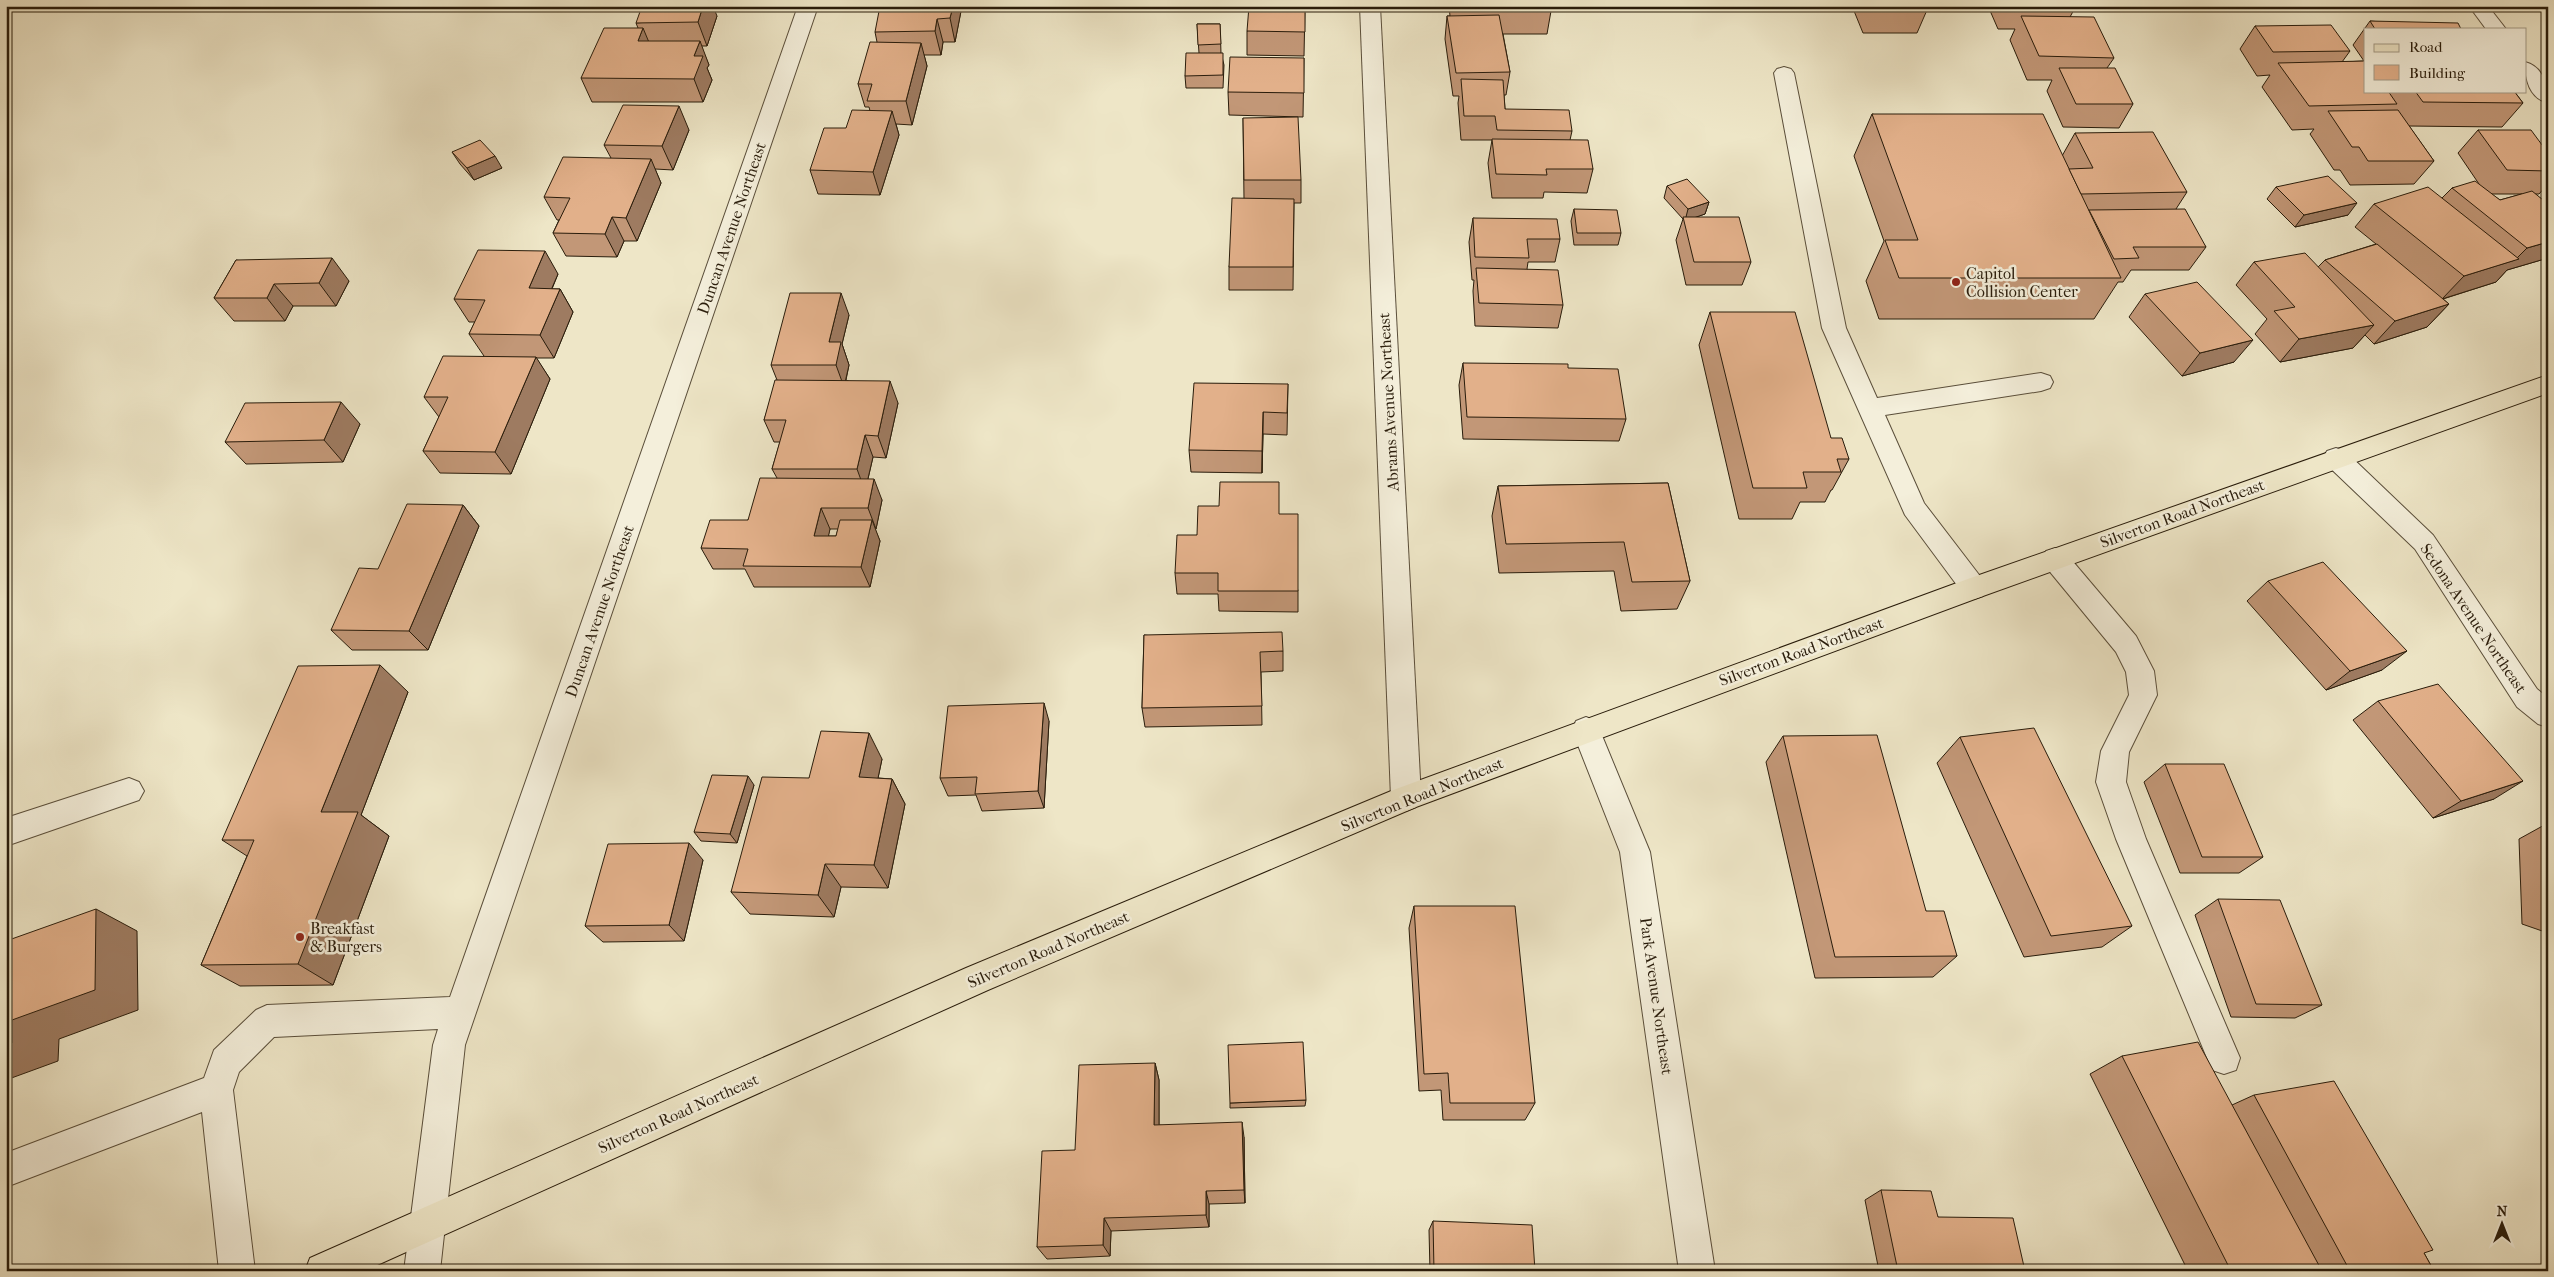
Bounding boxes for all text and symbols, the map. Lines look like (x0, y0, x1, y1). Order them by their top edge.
legend (2364, 28, 2526, 92)
text: Road (2409, 38, 2443, 56)
text: Building (2409, 64, 2466, 82)
street label: Duncan Avenue Northeast (693, 139, 770, 317)
place label: Capitol Collision Center (1966, 264, 2078, 301)
marker: Capitol Collision Center (1950, 276, 1962, 288)
street label: Abrams Avenue Northeast (1374, 312, 1403, 493)
street label: Silverton Road Northeast (2097, 475, 2267, 552)
street label: Duncan Avenue Northeast (561, 522, 638, 700)
street label: Sedona Avenue Northeast (2416, 540, 2531, 697)
street label: Silverton Road Northeast (1716, 613, 1886, 690)
street label: Silverton Road Northeast (1338, 753, 1506, 836)
street label: Silverton Road Northeast (965, 907, 1132, 992)
street label: Park Avenue Northeast (1636, 916, 1677, 1076)
place label: Breakfast & Burgers (310, 919, 382, 956)
marker: Breakfast & Burgers (294, 931, 306, 943)
street label: Silverton Road Northeast (595, 1069, 762, 1157)
north arrow (2476, 1200, 2526, 1250)
text: N (2497, 1203, 2508, 1220)

